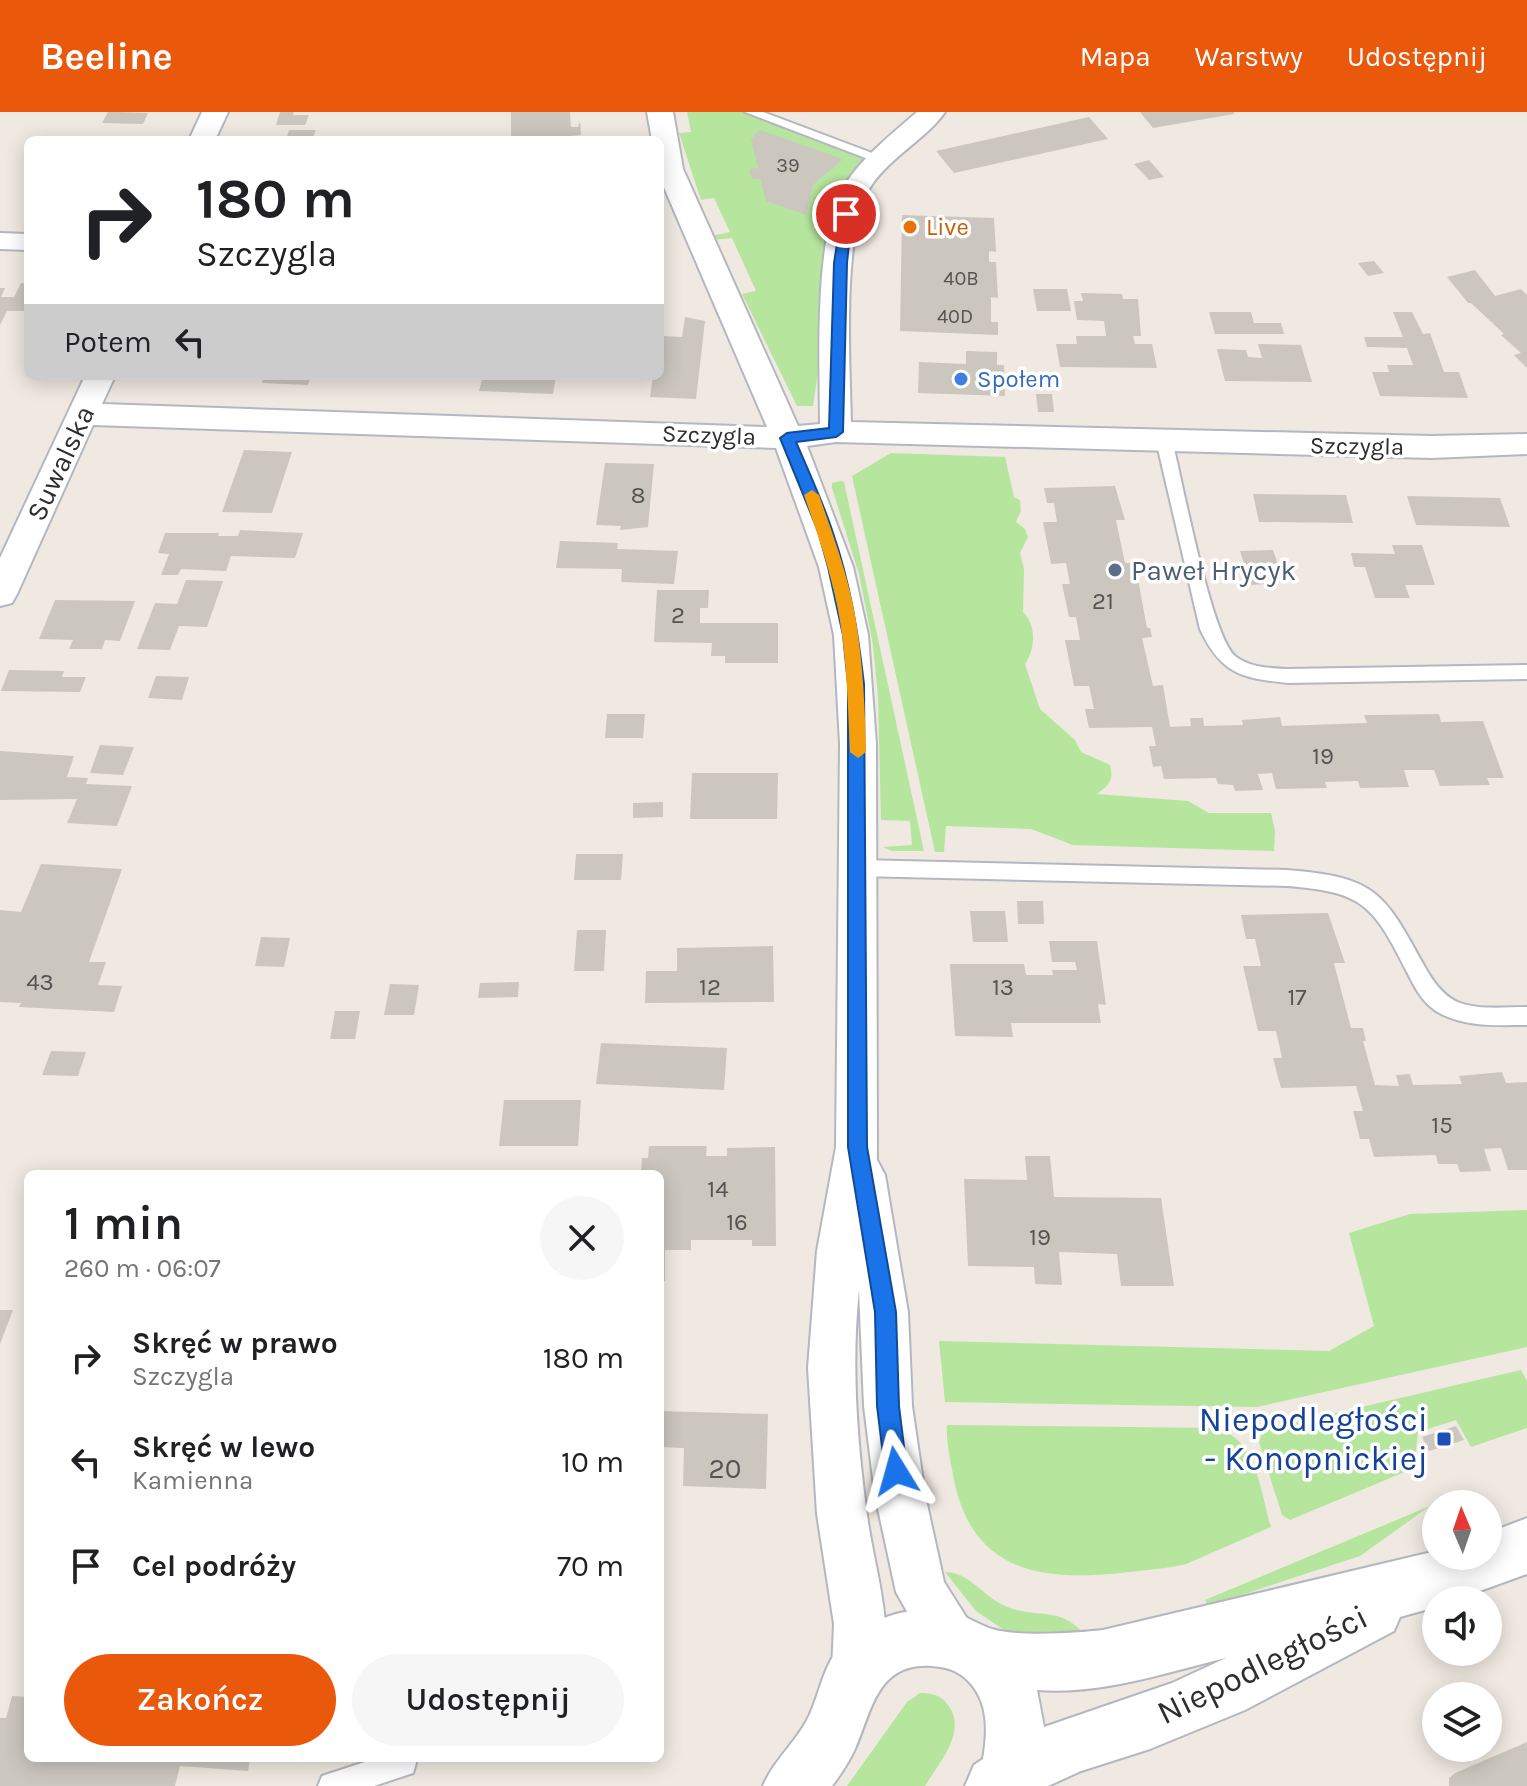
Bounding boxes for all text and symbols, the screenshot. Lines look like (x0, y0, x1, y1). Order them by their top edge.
text: Beeline (40, 34, 173, 79)
text: Mapa (1080, 40, 1151, 73)
text: Warstwy (1195, 40, 1303, 73)
text: Udostępnij (1347, 40, 1487, 73)
house number: 39 (776, 154, 800, 177)
text: 180 m (196, 166, 355, 231)
icon: right (64, 168, 168, 272)
pin (812, 180, 880, 248)
icon: arrive (824, 192, 868, 236)
place label: Live (926, 213, 969, 241)
marker: Live (901, 218, 919, 236)
text: Szczygla (196, 233, 337, 275)
house number: 40B (943, 267, 979, 290)
house number: 40D (937, 305, 973, 328)
icon: left (168, 320, 212, 364)
text: Potem (64, 324, 152, 360)
place label: Społem (977, 365, 1060, 393)
marker: Społem (952, 370, 970, 388)
street label: Suwalska (19, 400, 101, 526)
street label: Szczygla (661, 419, 757, 451)
street label: Szczygla (1310, 431, 1404, 461)
house number: 8 (631, 481, 645, 509)
place label: Paweł Hrycyk (1131, 554, 1296, 587)
marker: Paweł Hrycyk (1106, 561, 1124, 579)
house number: 21 (1092, 587, 1114, 615)
house number: 2 (671, 601, 685, 629)
house number: 19 (1312, 742, 1334, 770)
house number: 43 (26, 968, 54, 996)
house number: 12 (699, 973, 721, 1001)
house number: 13 (992, 973, 1014, 1001)
house number: 17 (1287, 983, 1307, 1011)
house number: 15 (1431, 1111, 1453, 1139)
house number: 14 (707, 1175, 729, 1203)
text: 1 min (64, 1195, 183, 1251)
button: close (540, 1196, 624, 1280)
house number: 16 (726, 1208, 748, 1236)
house number: 19 (1029, 1223, 1051, 1251)
text: 260 m · 06:07 (64, 1253, 221, 1284)
text: Skręć w prawo (132, 1325, 338, 1361)
icon: right (64, 1336, 108, 1380)
text: 180 m (543, 1340, 624, 1376)
text: Szczygla (132, 1361, 234, 1392)
place label: Niepodległości - Konopnickiej (1199, 1400, 1428, 1479)
text: Skręć w lewo (132, 1429, 315, 1465)
position arrow (854, 1429, 938, 1513)
marker: Niepodległości - Konopnickiej (1435, 1430, 1453, 1448)
icon: left (64, 1440, 108, 1484)
text: 10 m (561, 1444, 624, 1480)
house number: 20 (709, 1452, 741, 1485)
text: Kamienna (132, 1465, 253, 1496)
north arrow (1422, 1490, 1502, 1570)
map controls (1422, 1490, 1502, 1762)
icon: arrive (64, 1544, 108, 1588)
text: Cel podróży (132, 1548, 296, 1584)
text: 70 m (557, 1548, 624, 1584)
button: sound (1422, 1586, 1502, 1666)
street label: Niepodległości (1151, 1597, 1374, 1733)
button: Zakończ (64, 1654, 336, 1746)
button: Udostępnij (352, 1654, 624, 1746)
button: layers (1422, 1682, 1502, 1762)

